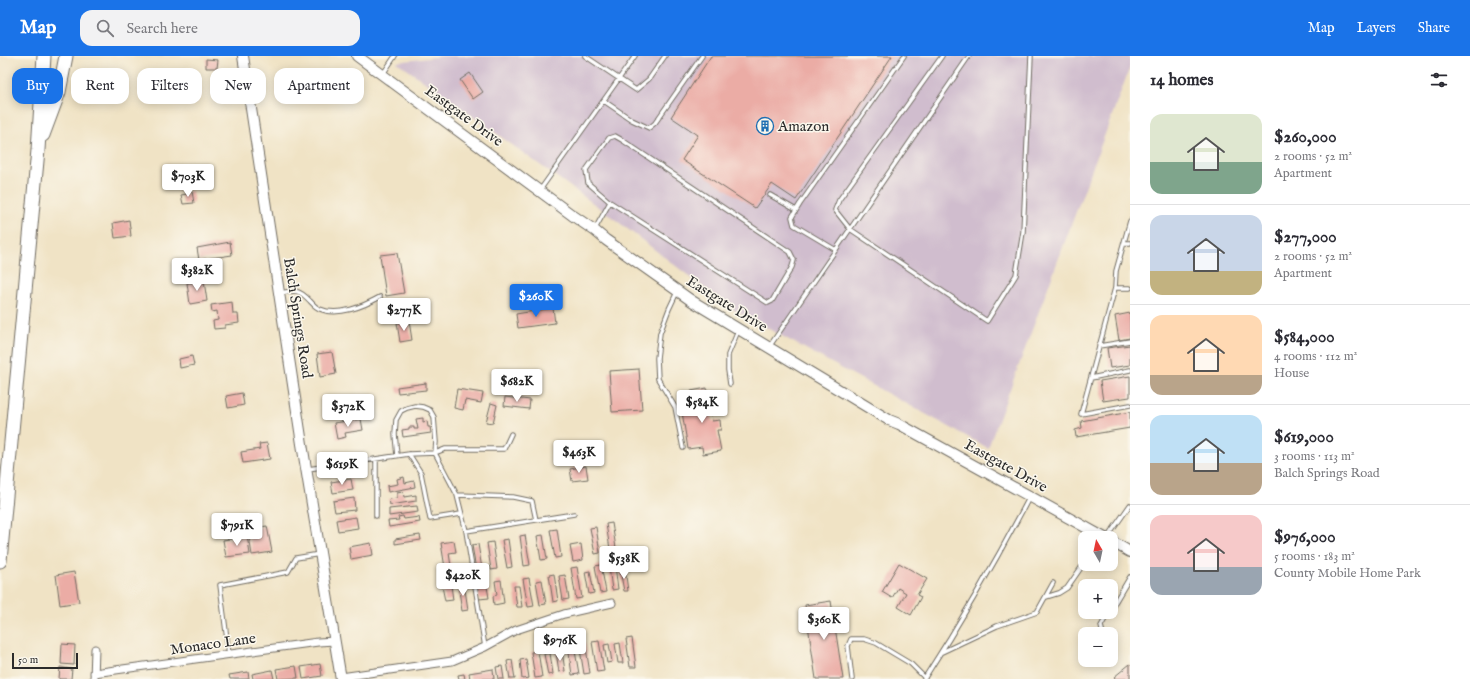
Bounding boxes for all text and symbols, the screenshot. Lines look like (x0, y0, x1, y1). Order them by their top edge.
search box (80, 10, 360, 46)
text: Map (20, 16, 56, 40)
icon: search (94, 17, 116, 39)
text: Search here (126, 19, 198, 38)
text: Map (1308, 19, 1335, 37)
text: Layers (1357, 19, 1396, 37)
text: Share (1418, 19, 1450, 37)
chip: Buy (12, 68, 63, 104)
chip: Rent (71, 68, 129, 104)
chip: Filters (137, 68, 202, 104)
chip: New (210, 68, 266, 104)
chip: Apartment (274, 68, 364, 104)
icon: filters (1428, 69, 1450, 91)
text: 14 homes (1150, 70, 1213, 91)
street label: Eastgate Drive (421, 81, 507, 151)
building icon: Amazon (755, 116, 775, 136)
place label: Amazon (777, 117, 829, 136)
text: $260,000 (1274, 127, 1337, 148)
icon: home (1182, 130, 1230, 178)
text: 2 rooms · 52 m² (1274, 148, 1352, 165)
pin: $703K (160, 164, 216, 198)
text: Apartment (1274, 165, 1332, 182)
text: $703K (171, 168, 205, 185)
text: $277,000 (1274, 227, 1337, 248)
icon: home (1182, 231, 1230, 279)
text: 2 rooms · 52 m² (1274, 248, 1352, 265)
street label: Balch Springs Road (279, 256, 317, 381)
pin: $382K (169, 258, 225, 292)
text: $382K (181, 262, 213, 279)
text: Apartment (1274, 265, 1332, 282)
street label: Eastgate Drive (683, 272, 771, 337)
pin: $260K (508, 284, 564, 318)
text: $260K (519, 288, 553, 305)
pin: $277K (376, 298, 432, 332)
text: $277K (387, 302, 421, 319)
text: $584,000 (1274, 327, 1335, 348)
icon: home (1182, 331, 1230, 379)
text: 4 rooms · 112 m² (1274, 348, 1357, 365)
text: House (1274, 365, 1309, 382)
pin: $682K (489, 369, 545, 403)
text: $682K (500, 373, 534, 390)
pin: $584K (674, 390, 730, 424)
pin: $372K (320, 394, 376, 428)
text: $584K (686, 394, 718, 411)
text: $372K (331, 398, 365, 415)
text: $619,000 (1274, 427, 1334, 448)
icon: home (1182, 431, 1230, 479)
street label: Eastgate Drive (961, 435, 1051, 497)
pin: $463K (551, 440, 607, 474)
text: $463K (562, 444, 596, 461)
text: 3 rooms · 113 m² (1274, 448, 1355, 465)
pin: $619K (314, 452, 370, 486)
text: $619K (326, 456, 358, 473)
text: Balch Springs Road (1274, 465, 1380, 482)
pin: $791K (209, 513, 265, 547)
text: $791K (220, 517, 254, 534)
text: $976,000 (1274, 527, 1336, 548)
north arrow (1078, 531, 1118, 571)
map controls (1078, 531, 1118, 667)
icon: home (1182, 531, 1230, 579)
pin: $538K (596, 546, 652, 580)
text: 5 rooms · 183 m² (1274, 548, 1355, 565)
text: $538K (608, 550, 640, 567)
pin: $420K (435, 563, 491, 597)
text: County Mobile Home Park (1274, 565, 1421, 582)
text: $420K (445, 567, 481, 584)
button: + (1078, 579, 1118, 619)
pin: $360K (796, 607, 852, 641)
text: $360K (807, 611, 841, 628)
button: − (1078, 627, 1118, 667)
pin: $976K (532, 628, 588, 662)
street label: Monaco Lane (169, 629, 257, 659)
text: $976K (543, 632, 577, 649)
scale bar (12, 651, 78, 670)
text: 50 m (18, 653, 38, 667)

